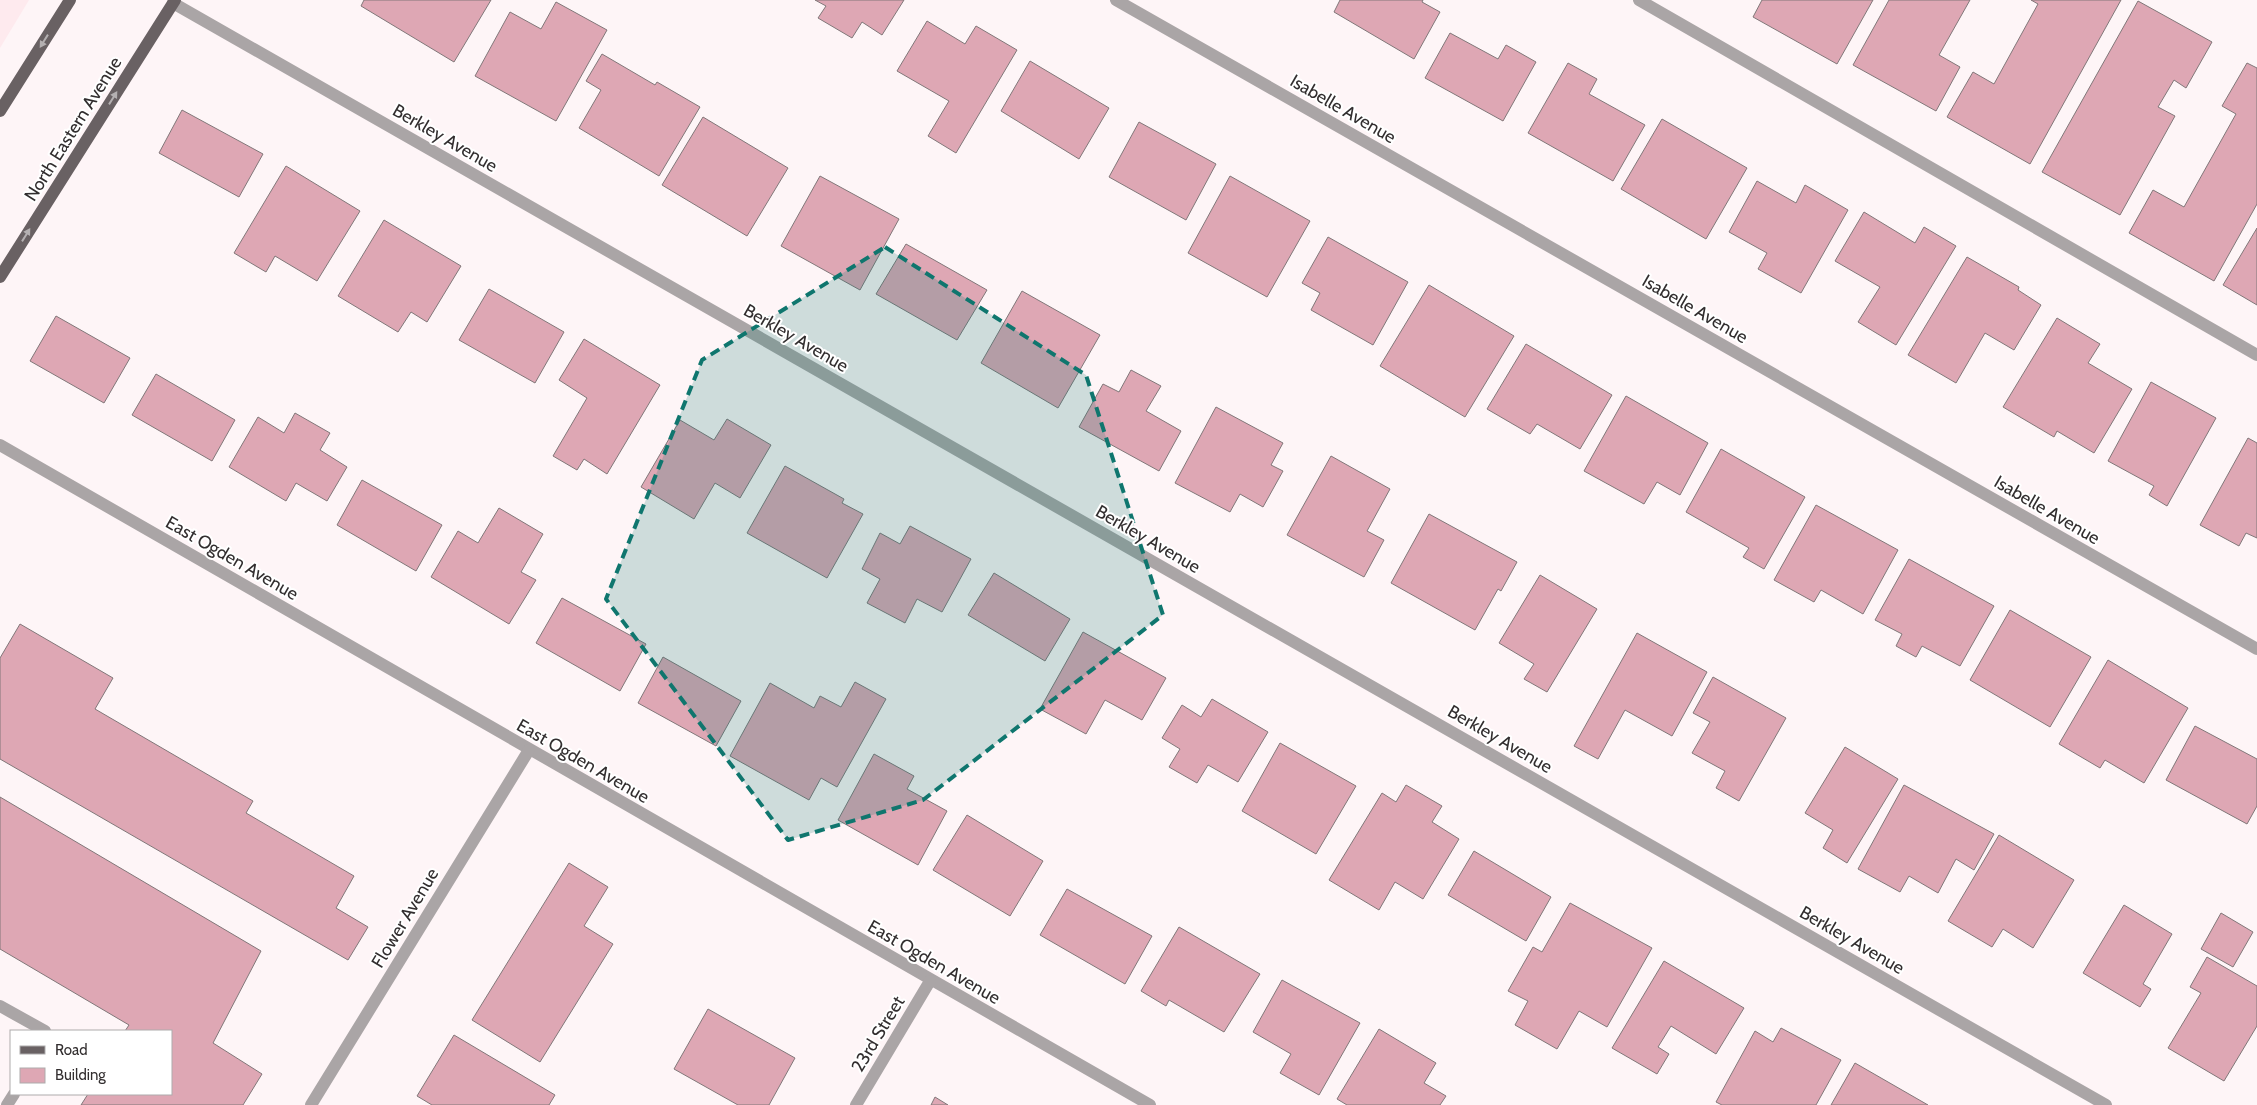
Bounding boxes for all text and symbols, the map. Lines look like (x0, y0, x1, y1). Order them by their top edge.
one-way arrow (39, 35, 48, 48)
street label: North Eastern Avenue (20, 53, 126, 205)
street label: Isabelle Avenue (1286, 70, 1400, 148)
one-way arrow (108, 91, 118, 105)
street label: Berkley Avenue (389, 99, 501, 177)
one-way arrow (21, 229, 31, 242)
street label: Isabelle Avenue (1638, 270, 1752, 348)
street label: Berkley Avenue (740, 299, 852, 377)
street label: Isabelle Avenue (1990, 471, 2104, 549)
street label: Berkley Avenue (1092, 500, 1204, 578)
street label: East Ogden Avenue (162, 511, 302, 605)
street label: Berkley Avenue (1444, 700, 1556, 778)
street label: East Ogden Avenue (513, 714, 653, 808)
street label: Flower Avenue (367, 864, 443, 972)
street label: Berkley Avenue (1796, 901, 1908, 979)
street label: East Ogden Avenue (864, 915, 1004, 1009)
street label: 23rd Street (847, 992, 909, 1076)
legend (10, 1030, 172, 1095)
text: Road (55, 1041, 88, 1059)
text: Building (55, 1066, 106, 1084)

